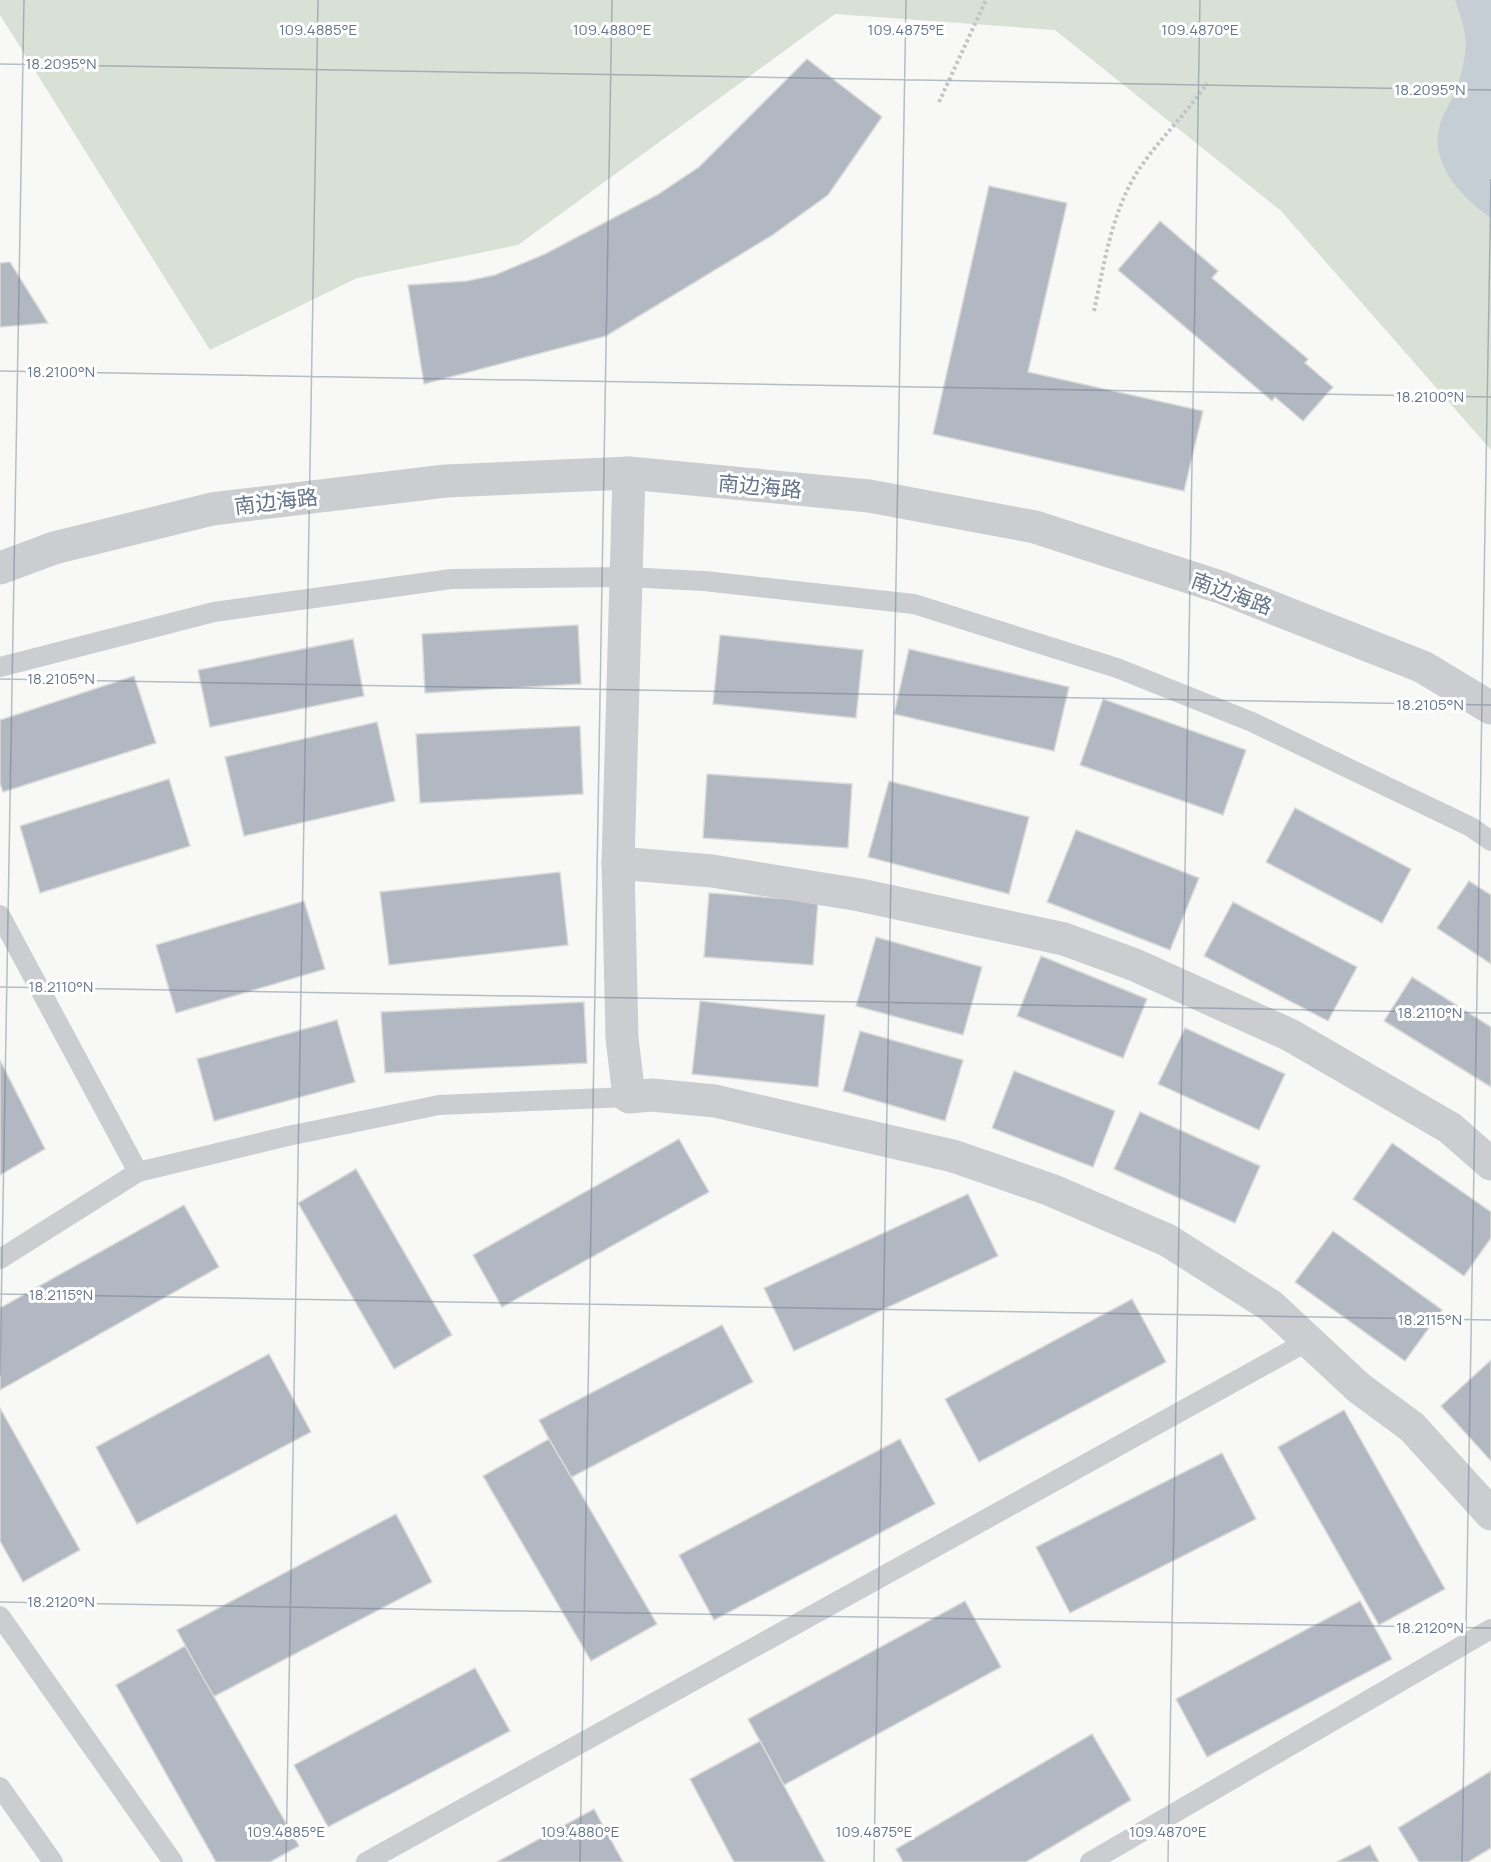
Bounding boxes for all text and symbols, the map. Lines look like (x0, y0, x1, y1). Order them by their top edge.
text: 109.4885°E (279, 19, 357, 40)
text: 109.4880°E (573, 19, 651, 40)
text: 109.4875°E (868, 19, 944, 40)
text: 109.4870°E (1161, 19, 1239, 40)
text: 18.2095°N (25, 53, 97, 74)
text: 18.2095°N (1394, 79, 1466, 100)
text: 18.2100°N (27, 361, 95, 382)
text: 18.2100°N (1396, 386, 1464, 407)
street label: 南边海路 (717, 468, 803, 504)
street label: 南边海路 (233, 482, 319, 520)
street label: 南边海路 (1188, 565, 1276, 621)
text: 18.2105°N (27, 668, 95, 689)
text: 18.2105°N (1396, 694, 1464, 715)
text: 18.2110°N (29, 976, 93, 997)
text: 18.2110°N (1398, 1002, 1462, 1023)
text: 18.2115°N (29, 1284, 93, 1305)
text: 18.2115°N (1398, 1309, 1462, 1330)
text: 18.2120°N (27, 1591, 95, 1612)
text: 18.2120°N (1396, 1617, 1464, 1638)
text: 109.4885°E (247, 1821, 325, 1842)
text: 109.4880°E (541, 1821, 619, 1842)
text: 109.4875°E (836, 1821, 912, 1842)
text: 109.4870°E (1129, 1821, 1207, 1842)

